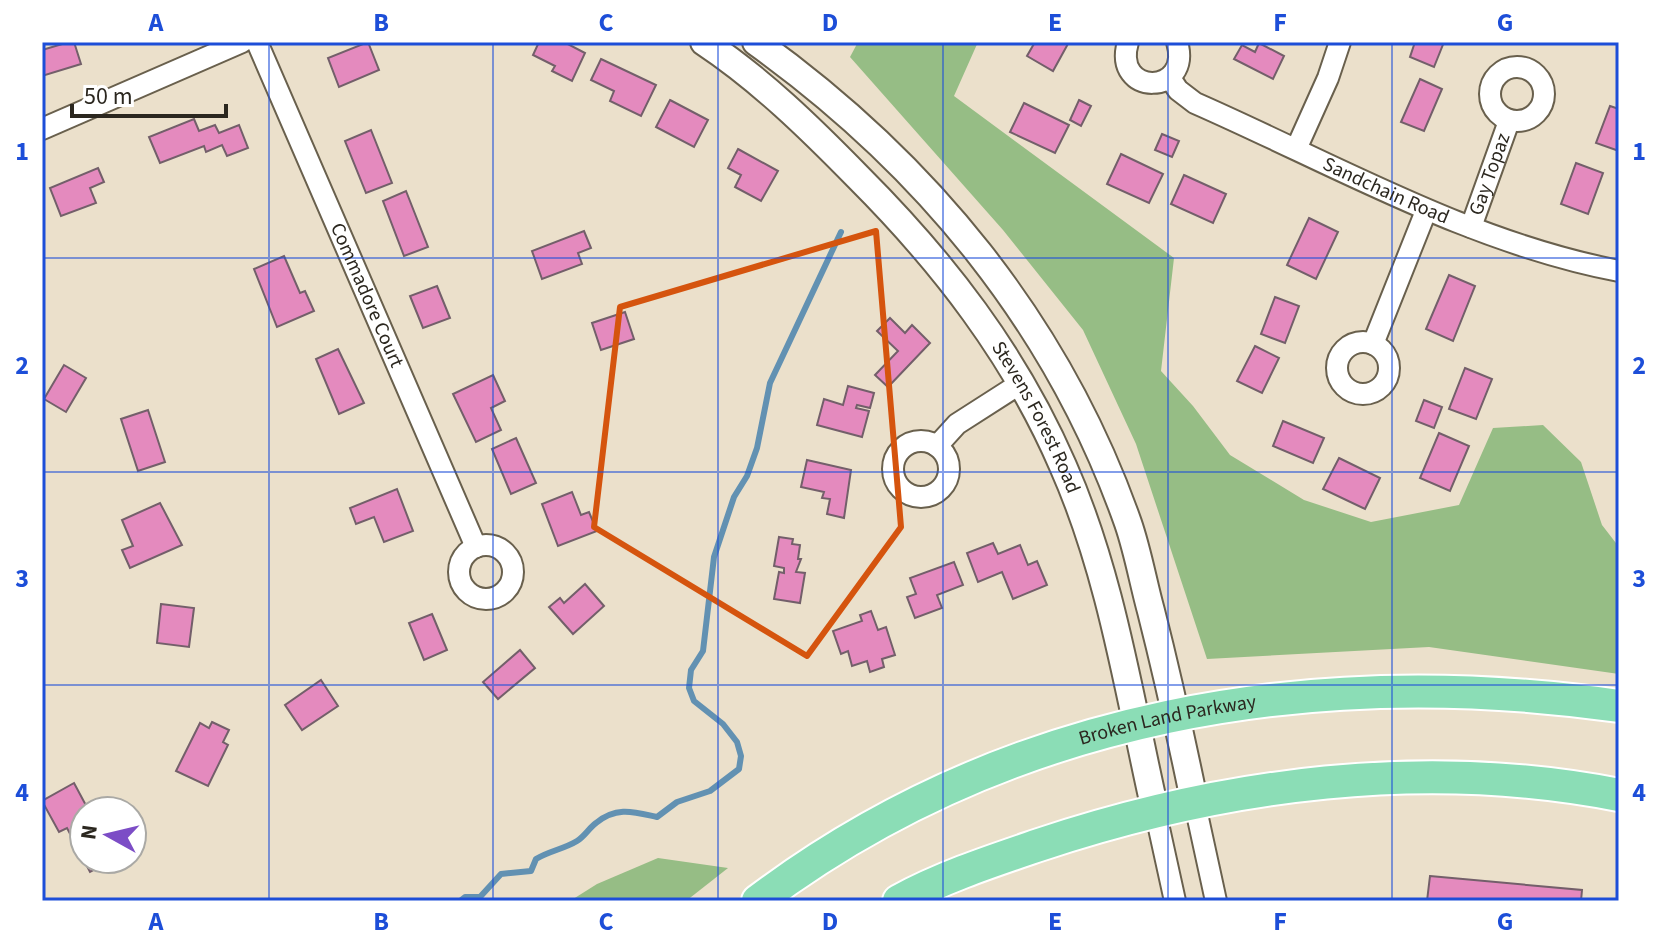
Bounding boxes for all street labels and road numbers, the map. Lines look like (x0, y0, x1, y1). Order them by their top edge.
street label: Gay Topaz (1462, 129, 1517, 219)
street label: Sandchain Road (1318, 150, 1453, 231)
street label: Commadore Court (323, 219, 411, 372)
street label: Stevens Forest Road (985, 336, 1087, 497)
street label: Broken Land Parkway (1075, 688, 1258, 753)

